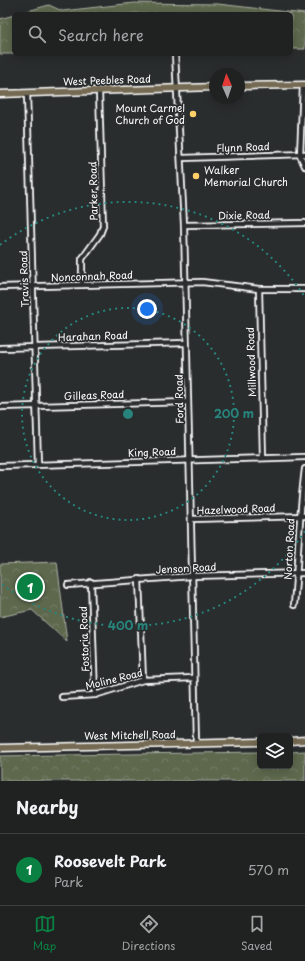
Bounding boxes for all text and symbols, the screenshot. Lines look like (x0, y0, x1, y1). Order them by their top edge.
search box (12, 12, 293, 56)
icon: search (26, 23, 48, 45)
text: Search here (58, 23, 144, 46)
north arrow (209, 68, 245, 104)
street label: West Peebles Road (63, 70, 151, 89)
place label: Mount Carmel Church of God (115, 100, 185, 127)
marker: Mount Carmel Church of God (188, 109, 198, 119)
street label: Flynn Road (216, 138, 270, 155)
street label: Parker Road (84, 161, 101, 221)
place label: Walker Memorial Church (204, 162, 288, 189)
marker: Walker Memorial Church (191, 171, 201, 181)
street label: Dixie Road (218, 207, 270, 222)
street label: Travis Road (15, 250, 32, 308)
street label: Nonconnah Road (51, 267, 133, 284)
your location (137, 299, 157, 319)
street label: Harahan Road (58, 327, 128, 344)
street label: Millwood Road (242, 327, 259, 397)
street label: Ford Road (171, 374, 186, 424)
street label: Gilleas Road (63, 386, 125, 403)
text: 200 m (214, 404, 254, 422)
centre of rings (121, 407, 135, 421)
street label: King Road (128, 443, 176, 460)
street label: Hazelwood Road (196, 500, 276, 517)
street label: Norton Road (279, 518, 298, 580)
street label: Jenson Road (155, 558, 217, 577)
pin: 1 (17, 572, 43, 602)
street label: Fostoria Road (75, 606, 92, 672)
text: 400 m (108, 616, 148, 634)
street label: Moline Road (84, 664, 144, 693)
street label: West Mitchell Road (84, 726, 176, 743)
map controls (257, 733, 293, 769)
button: layers (257, 733, 293, 769)
text: Nearby (16, 794, 78, 820)
text: Roosevelt Park (54, 849, 167, 872)
text: 1 (26, 860, 32, 879)
text: 570 m (248, 860, 289, 879)
text: Park (54, 872, 83, 891)
tab: Map (33, 913, 56, 954)
tab: Directions (122, 913, 175, 954)
tab: Saved (241, 913, 272, 954)

